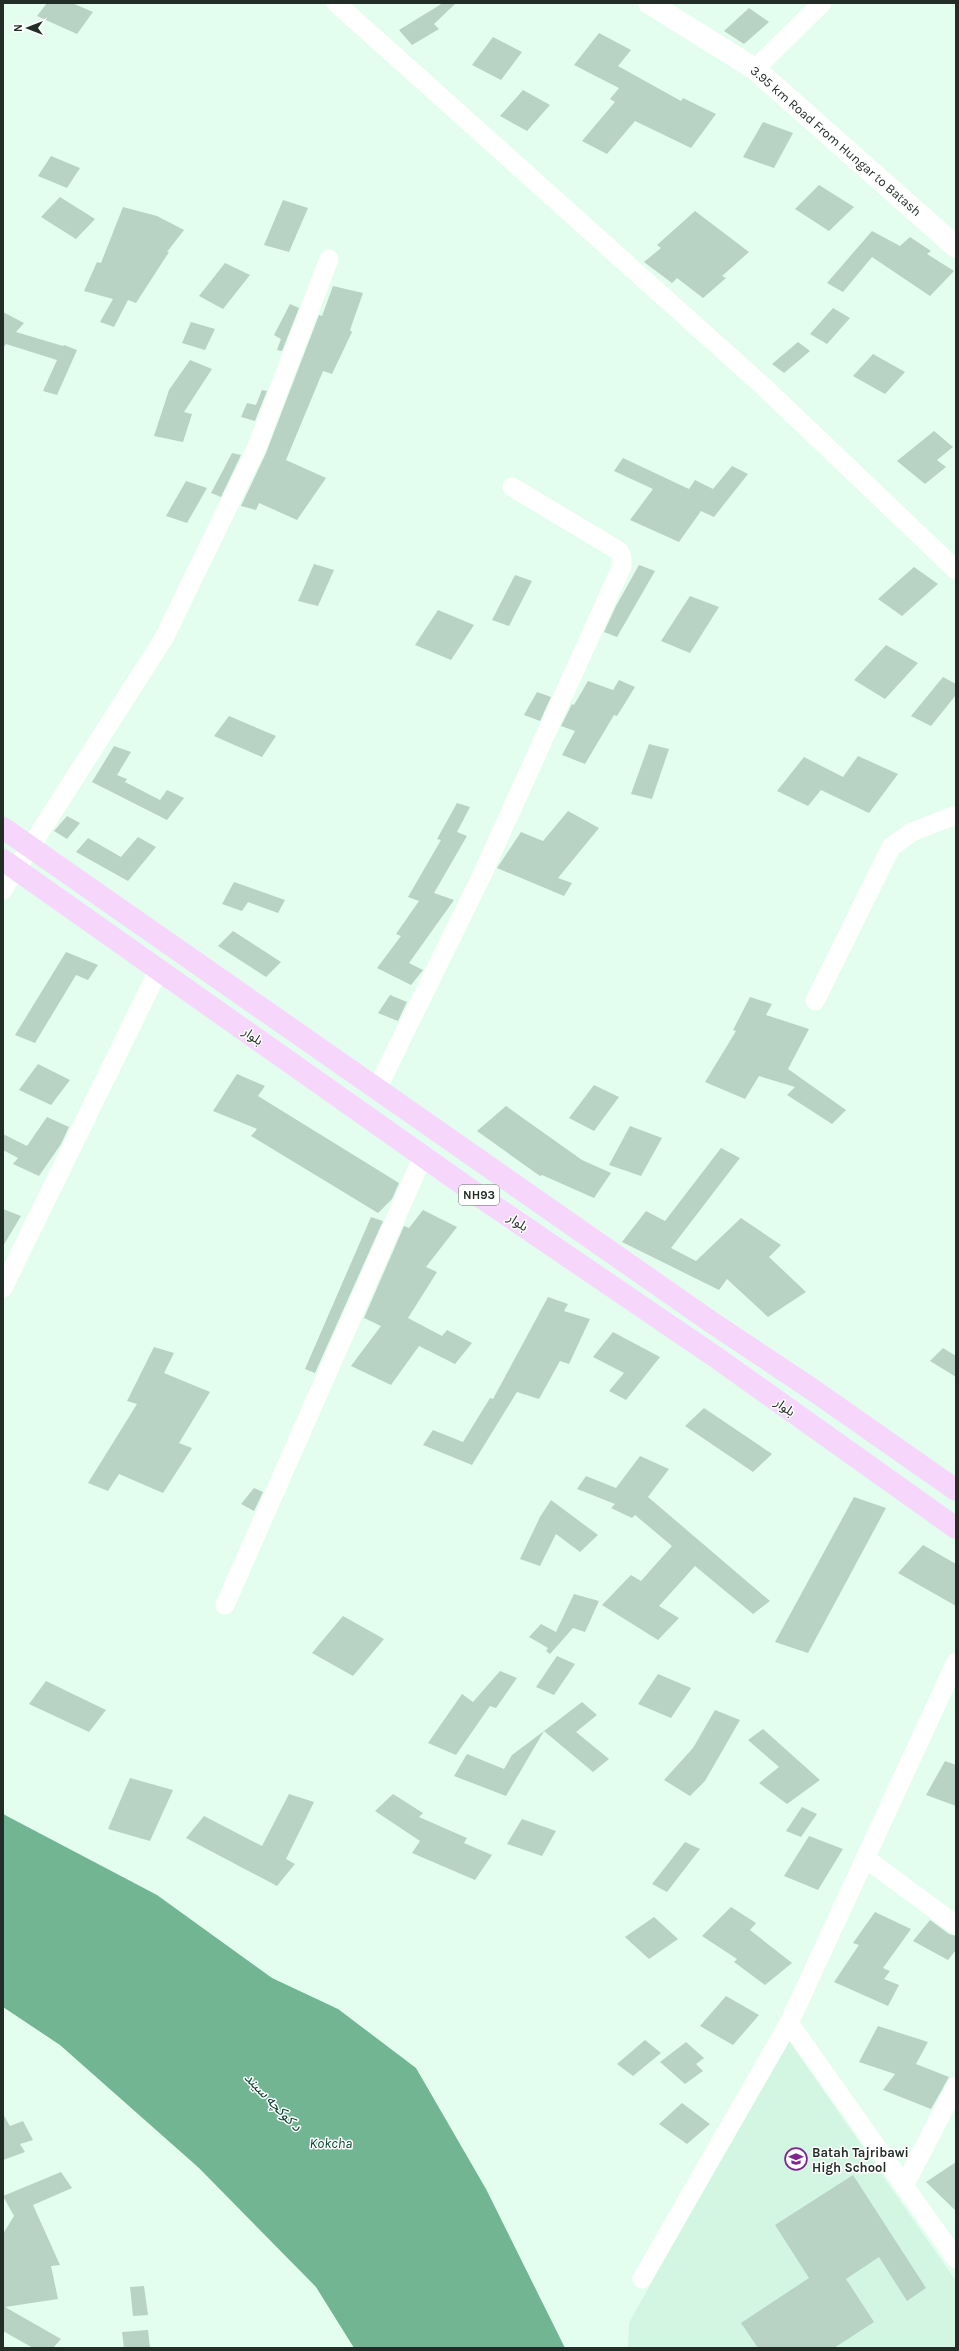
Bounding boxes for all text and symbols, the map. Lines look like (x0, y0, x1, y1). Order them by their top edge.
north arrow (8, 8, 48, 48)
text: N (12, 24, 25, 32)
street label: 3.95 km Road From Hungar to Batash (748, 63, 924, 219)
street label: بلوار (239, 1023, 266, 1048)
road number: NH93 (459, 1185, 499, 1205)
street label: بلوار (504, 1209, 531, 1234)
street label: بلوار (771, 1394, 798, 1419)
water label: د کوکچه سیند (240, 2069, 305, 2136)
water label: Kokcha (310, 2135, 352, 2152)
place label: Batah Tajribawi High School (812, 2145, 909, 2175)
school or university icon: Batah Tajribawi High School (783, 2146, 809, 2172)

